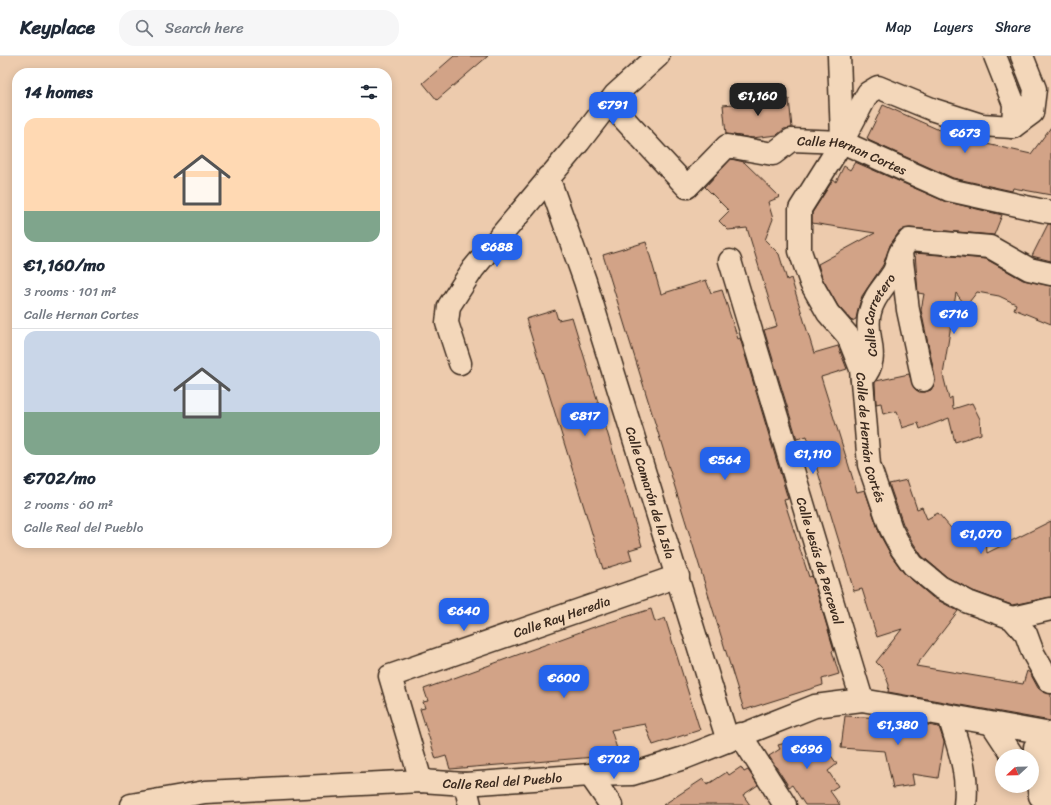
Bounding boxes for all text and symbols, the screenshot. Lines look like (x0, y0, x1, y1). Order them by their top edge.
search box (119, 10, 399, 46)
text: Keyplace (20, 11, 95, 44)
text: Search here (165, 15, 244, 41)
text: Map (886, 15, 911, 40)
text: Layers (933, 15, 973, 40)
text: Share (995, 15, 1031, 40)
icon: search (133, 17, 155, 39)
text: 14 homes (24, 77, 93, 107)
icon: filters (358, 81, 380, 103)
pin: €1,160 (725, 83, 791, 117)
text: €1,160 (739, 84, 777, 107)
pin: €791 (589, 92, 637, 126)
text: €791 (598, 93, 628, 116)
pin: €673 (941, 120, 989, 154)
text: €673 (950, 121, 980, 144)
street label: Calle Hernan Cortes (797, 129, 910, 182)
icon: home (166, 144, 238, 216)
pin: €688 (473, 234, 521, 268)
text: €688 (481, 235, 513, 258)
text: €1,160/mo (24, 250, 105, 280)
street label: Calle Carretero (857, 268, 902, 357)
text: 3 rooms · 101 m² (24, 280, 116, 303)
pin: €716 (930, 301, 978, 335)
text: €716 (939, 302, 969, 325)
text: Calle Hernan Cortes (24, 303, 139, 326)
icon: home (166, 357, 238, 429)
street label: Calle de Hernán Cortés (849, 372, 892, 506)
pin: €817 (561, 403, 609, 437)
text: €817 (570, 404, 600, 427)
street label: Calle Camarón de la Isla (619, 424, 682, 562)
pin: €1,110 (780, 441, 846, 475)
text: €1,110 (794, 442, 832, 465)
pin: €564 (701, 447, 749, 481)
text: €564 (709, 448, 741, 471)
text: €702/mo (24, 463, 96, 493)
text: 2 rooms · 60 m² (24, 493, 113, 516)
street label: Calle Jesús de Perceval (790, 494, 850, 628)
text: Calle Real del Pueblo (24, 516, 143, 539)
pin: €1,070 (948, 521, 1014, 555)
text: €1,070 (960, 522, 1002, 545)
street label: Calle Ray Heredia (510, 589, 614, 644)
pin: €640 (440, 598, 488, 632)
text: €640 (448, 599, 480, 622)
pin: €600 (540, 665, 588, 699)
text: €600 (548, 666, 580, 689)
pin: €1,380 (865, 712, 931, 746)
text: €1,380 (878, 713, 918, 736)
pin: €696 (783, 736, 831, 770)
text: €696 (791, 737, 823, 760)
pin: €702 (590, 746, 638, 780)
text: €702 (598, 747, 630, 770)
north arrow (995, 749, 1039, 793)
map controls (995, 749, 1039, 793)
street label: Calle Real del Pueblo (442, 766, 563, 796)

